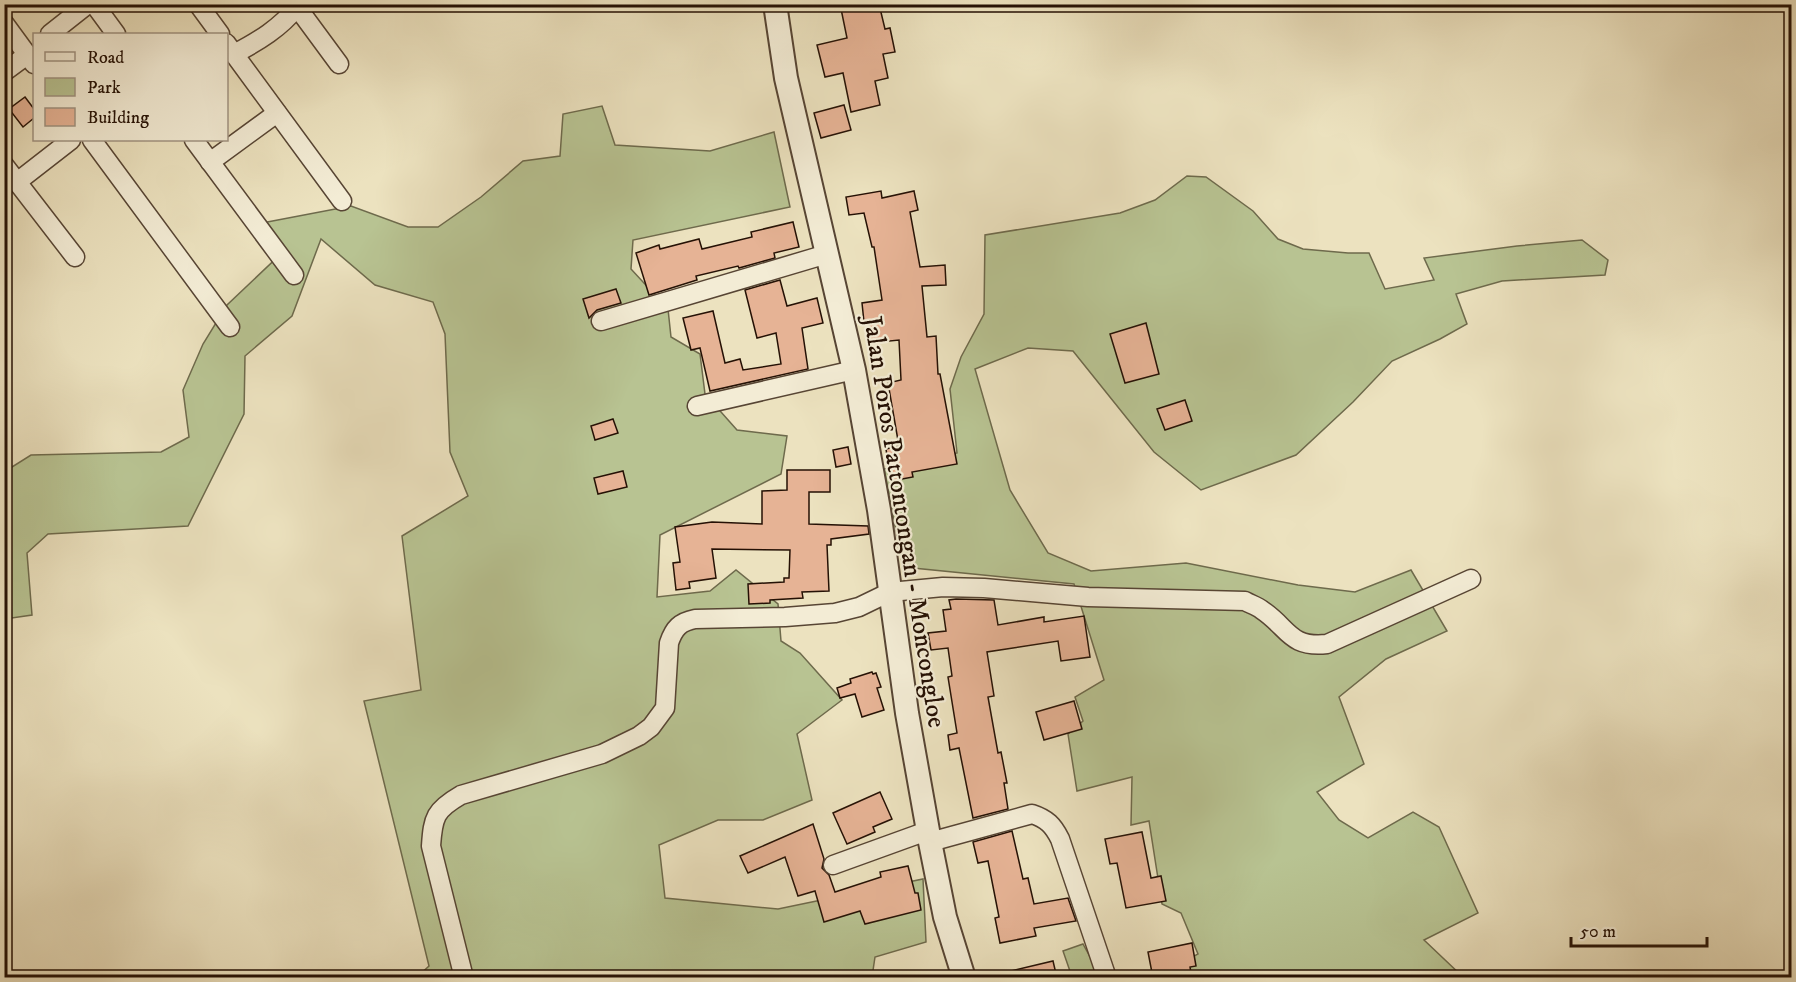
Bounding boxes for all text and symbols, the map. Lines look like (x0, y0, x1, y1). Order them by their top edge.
legend (33, 33, 228, 141)
text: Road (87, 47, 124, 69)
text: Park (87, 77, 121, 99)
text: Building (87, 107, 149, 129)
street label: Jalan Poros Pattontongan - Moncongloe (855, 312, 953, 730)
scale bar (1571, 910, 1708, 948)
text: 50 m (1580, 921, 1616, 943)

